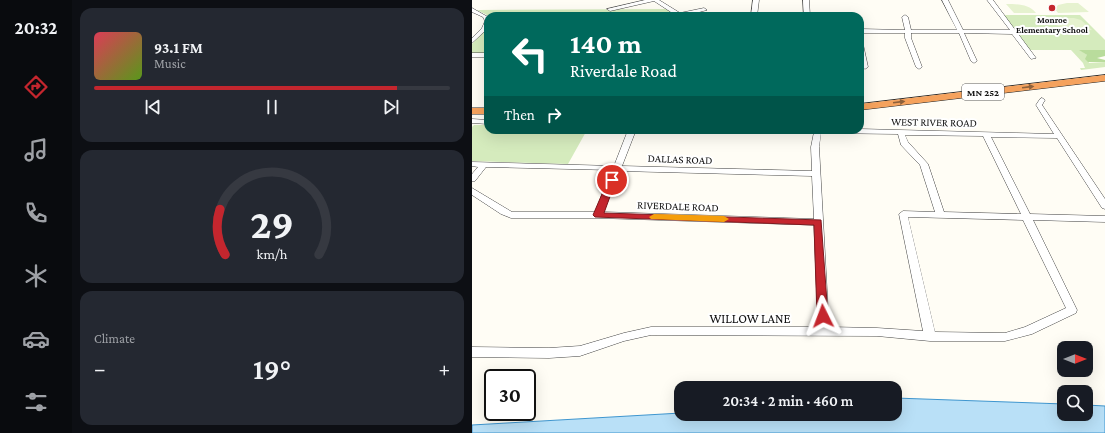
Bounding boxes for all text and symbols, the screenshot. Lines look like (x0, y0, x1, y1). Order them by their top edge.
marker: Monroe Elementary School (1047, 3, 1057, 13)
place label: Monroe Elementary School (1016, 15, 1088, 35)
text: 20:32 (15, 18, 57, 38)
icon: left (504, 28, 556, 80)
text: 140 m (570, 28, 642, 59)
text: 93.1 FM (154, 40, 203, 56)
text: Music (154, 56, 186, 71)
text: Riverdale Road (570, 61, 677, 81)
icon: directions (22, 73, 50, 101)
road number: MN 252 (962, 84, 1004, 100)
one-way arrow (1022, 84, 1034, 90)
icon: previous (142, 96, 164, 118)
icon: pause (261, 96, 283, 118)
icon: next (380, 96, 402, 118)
one-way arrow (893, 99, 905, 105)
icon: right (543, 104, 565, 126)
text: Then (504, 107, 535, 123)
street label: WEST RIVER ROAD (891, 115, 977, 129)
icon: music (22, 136, 50, 164)
street label: DALLAS ROAD (647, 152, 713, 166)
pin (595, 163, 629, 197)
icon: arrive (601, 169, 623, 191)
icon: phone (22, 199, 50, 227)
street label: RIVERDALE ROAD (637, 199, 719, 213)
text: 29 (250, 200, 294, 246)
text: km/h (257, 245, 288, 261)
icon: climate (22, 262, 50, 290)
position arrow (802, 295, 844, 337)
street label: WILLOW LANE (709, 311, 791, 326)
icon: car (22, 325, 50, 353)
text: Climate (94, 331, 135, 346)
north arrow (1057, 341, 1093, 377)
map controls (1057, 341, 1093, 421)
text: 19° (253, 352, 291, 385)
text: − (94, 356, 106, 381)
text: + (438, 356, 450, 381)
speed limit sign: 30 (484, 369, 536, 421)
button: search (1057, 385, 1093, 421)
icon: filters (22, 388, 50, 416)
text: 20:34 · 2 min · 460 m (723, 393, 853, 409)

